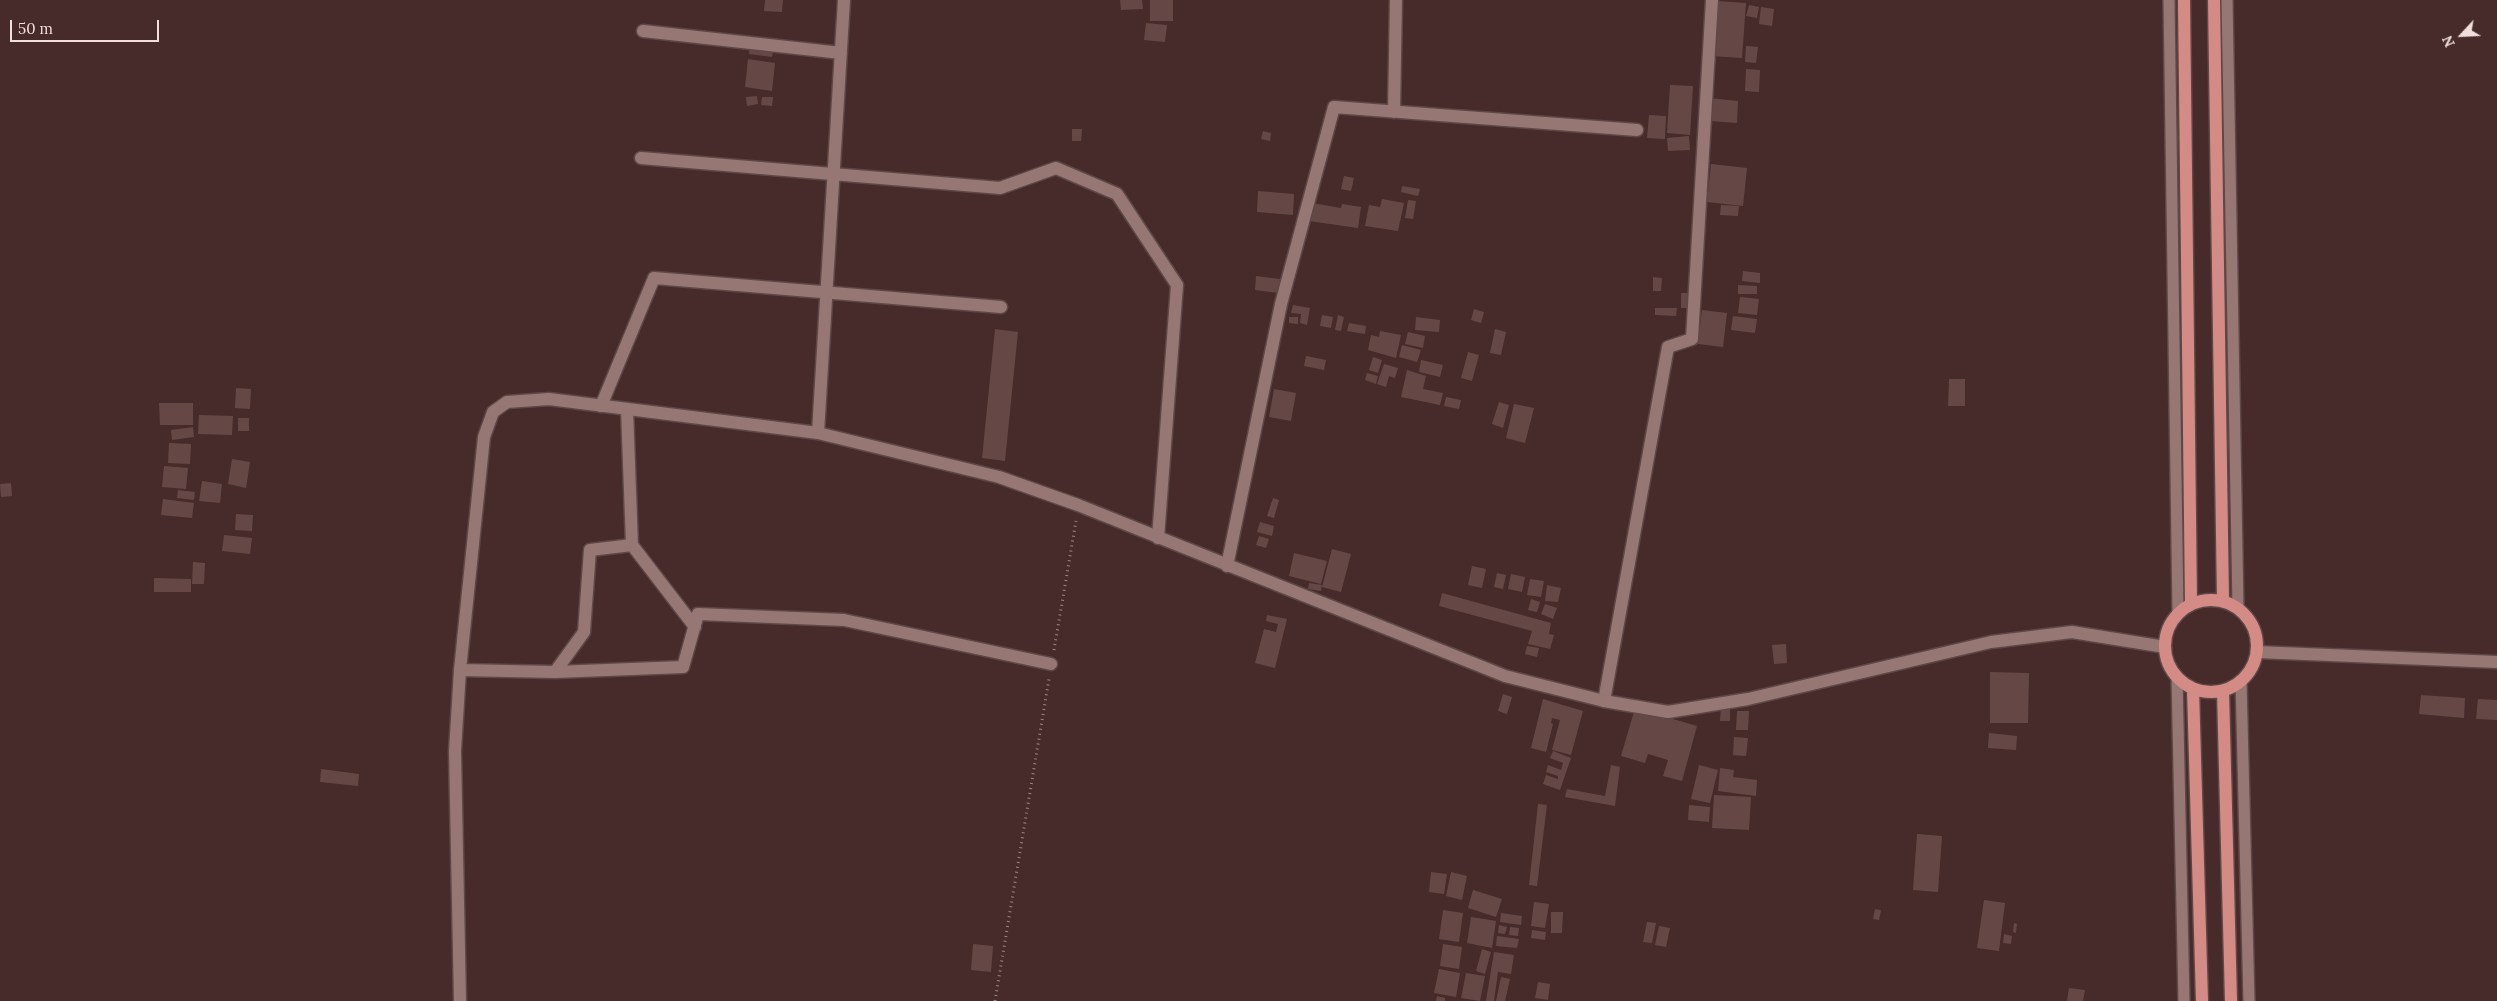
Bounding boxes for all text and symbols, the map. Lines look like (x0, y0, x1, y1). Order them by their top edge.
scale bar (12, 10, 161, 42)
north arrow (2437, 10, 2487, 60)
text: 50 m (18, 19, 53, 38)
text: N (2438, 33, 2459, 50)

